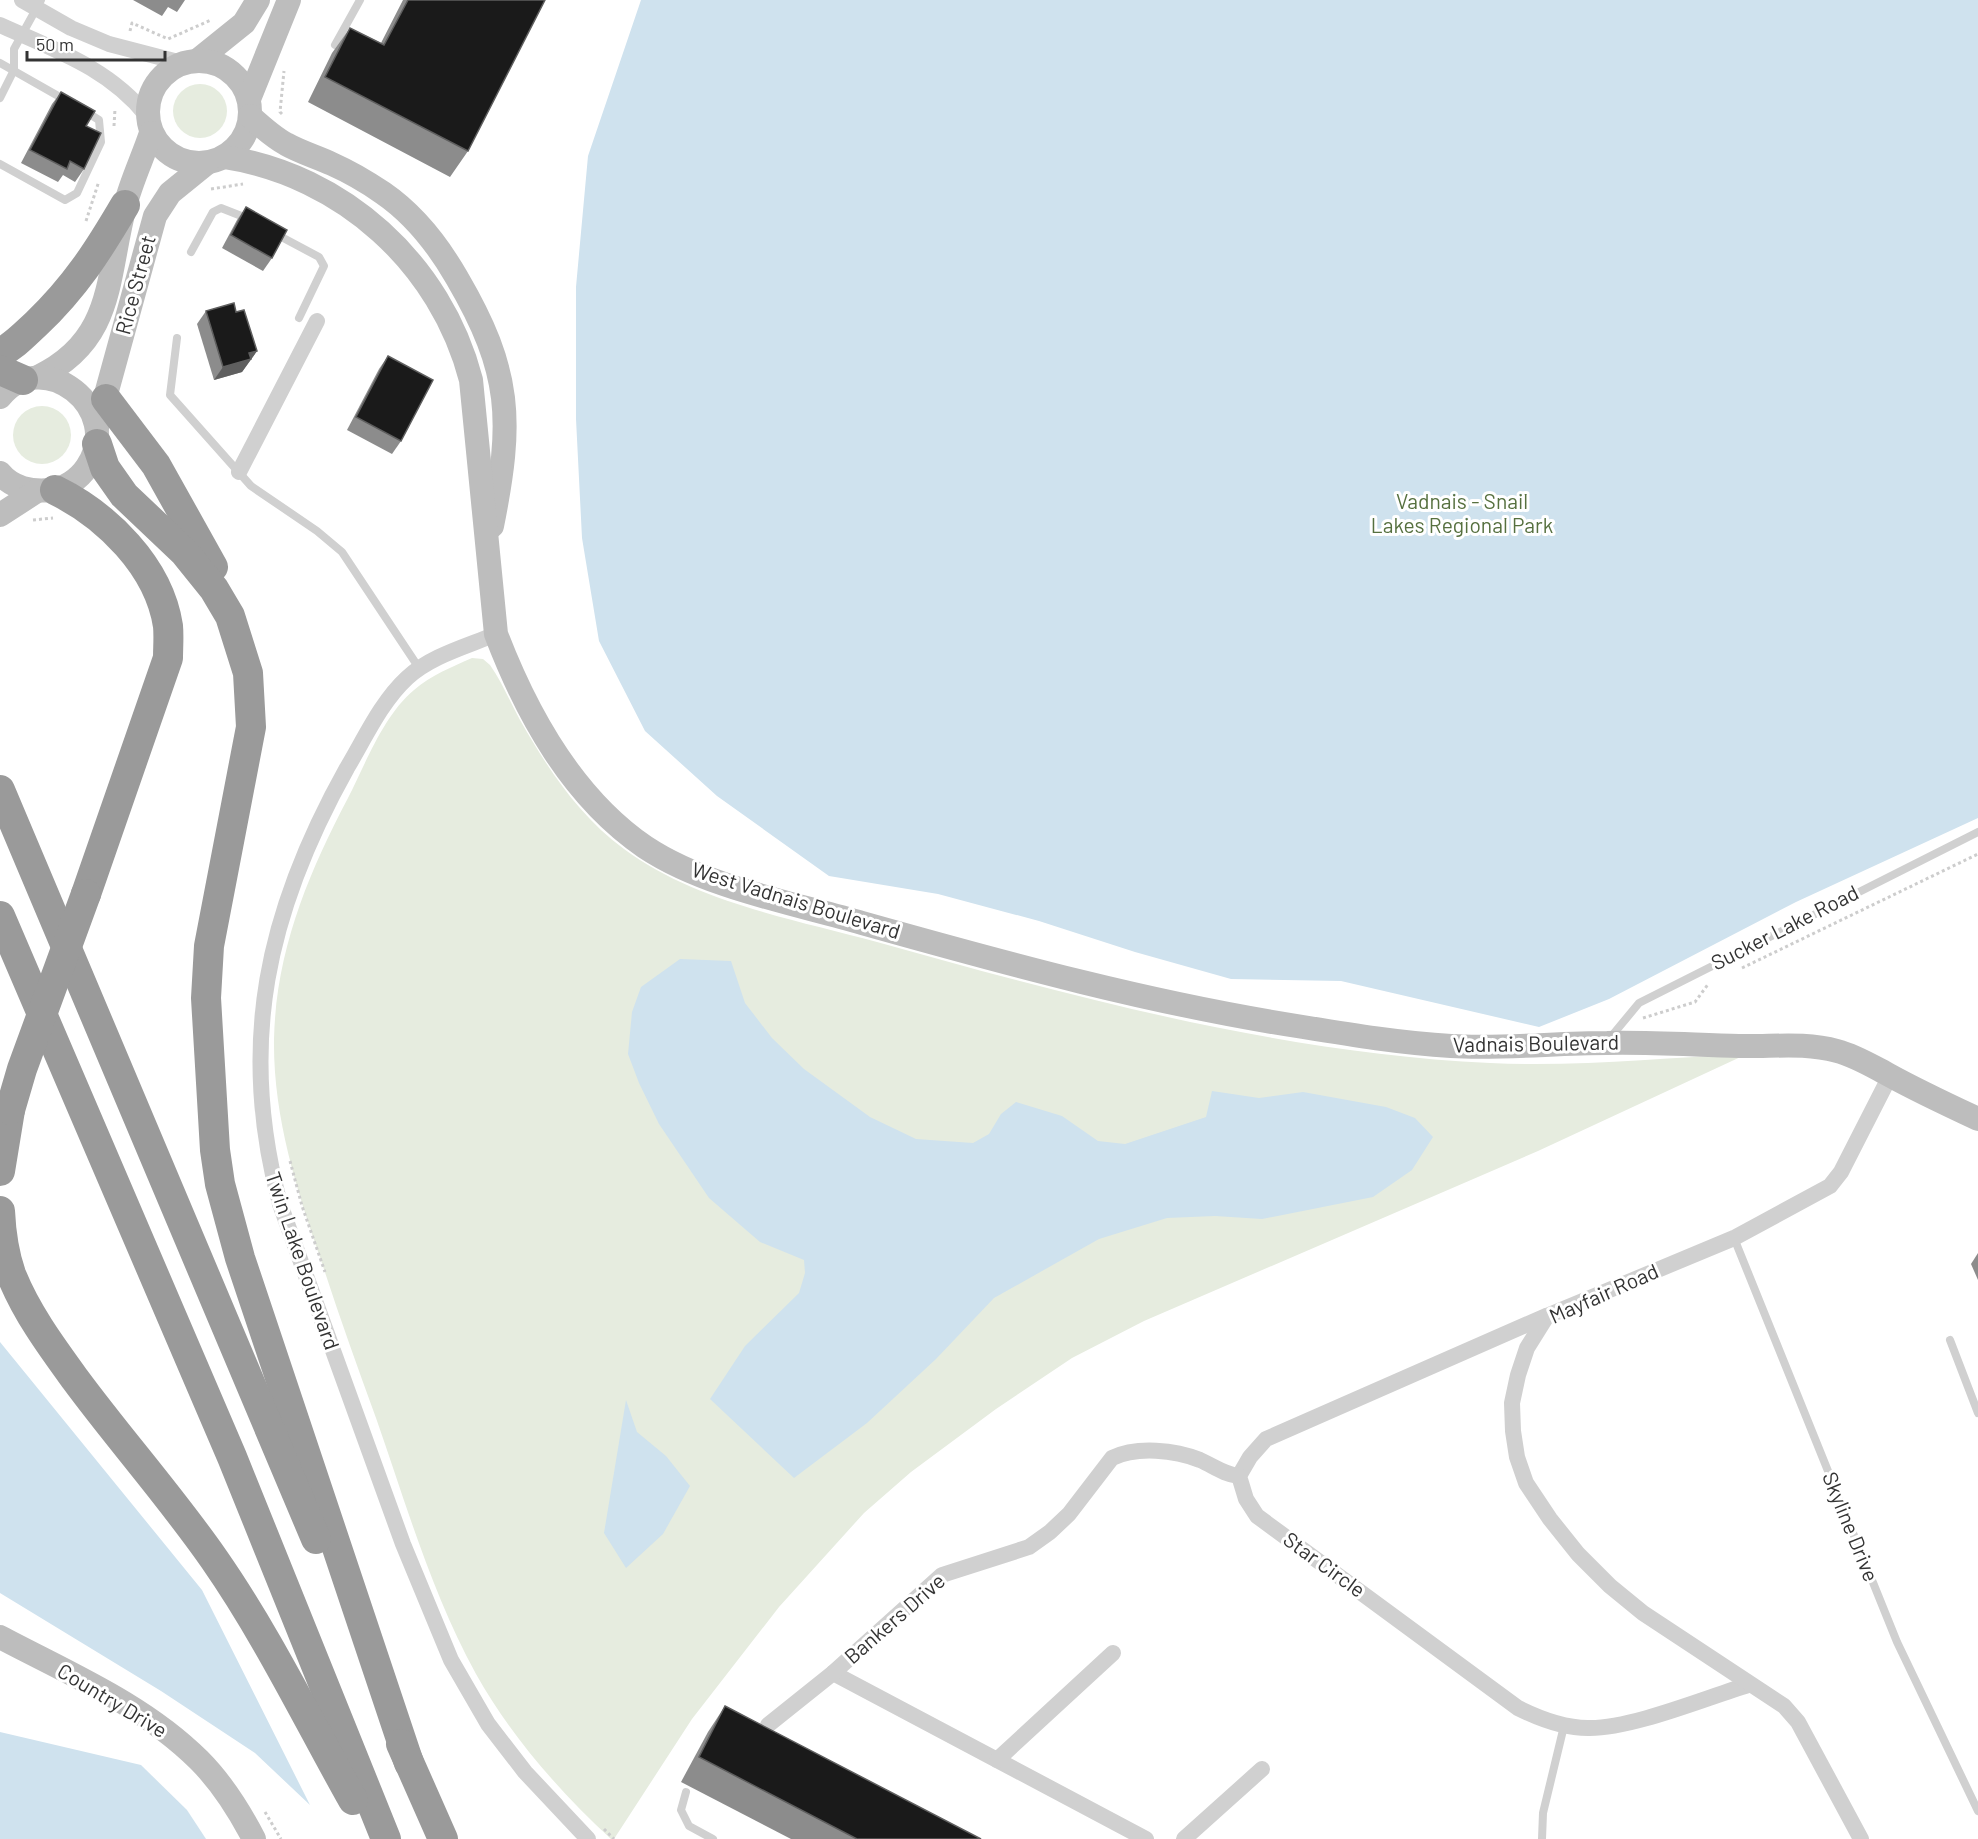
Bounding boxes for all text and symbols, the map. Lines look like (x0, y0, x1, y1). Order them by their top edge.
scale bar (27, 24, 165, 62)
text: 50 m (36, 33, 74, 55)
street label: Rice Street (109, 232, 160, 337)
park label: Vadnais - Snail Lakes Regional Park (1371, 488, 1553, 537)
street label: West Vadnais Boulevard (689, 856, 904, 943)
street label: Sucker Lake Road (1706, 879, 1862, 975)
street label: Vadnais Boulevard (1453, 1029, 1619, 1056)
street label: Twin Lake Boulevard (261, 1168, 346, 1353)
street label: Mayfair Road (1545, 1257, 1662, 1328)
street label: Skyline Drive (1818, 1468, 1885, 1585)
street label: Star Circle (1279, 1526, 1371, 1602)
street label: Bankers Drive (839, 1567, 949, 1668)
street label: Country Drive (53, 1657, 172, 1742)

